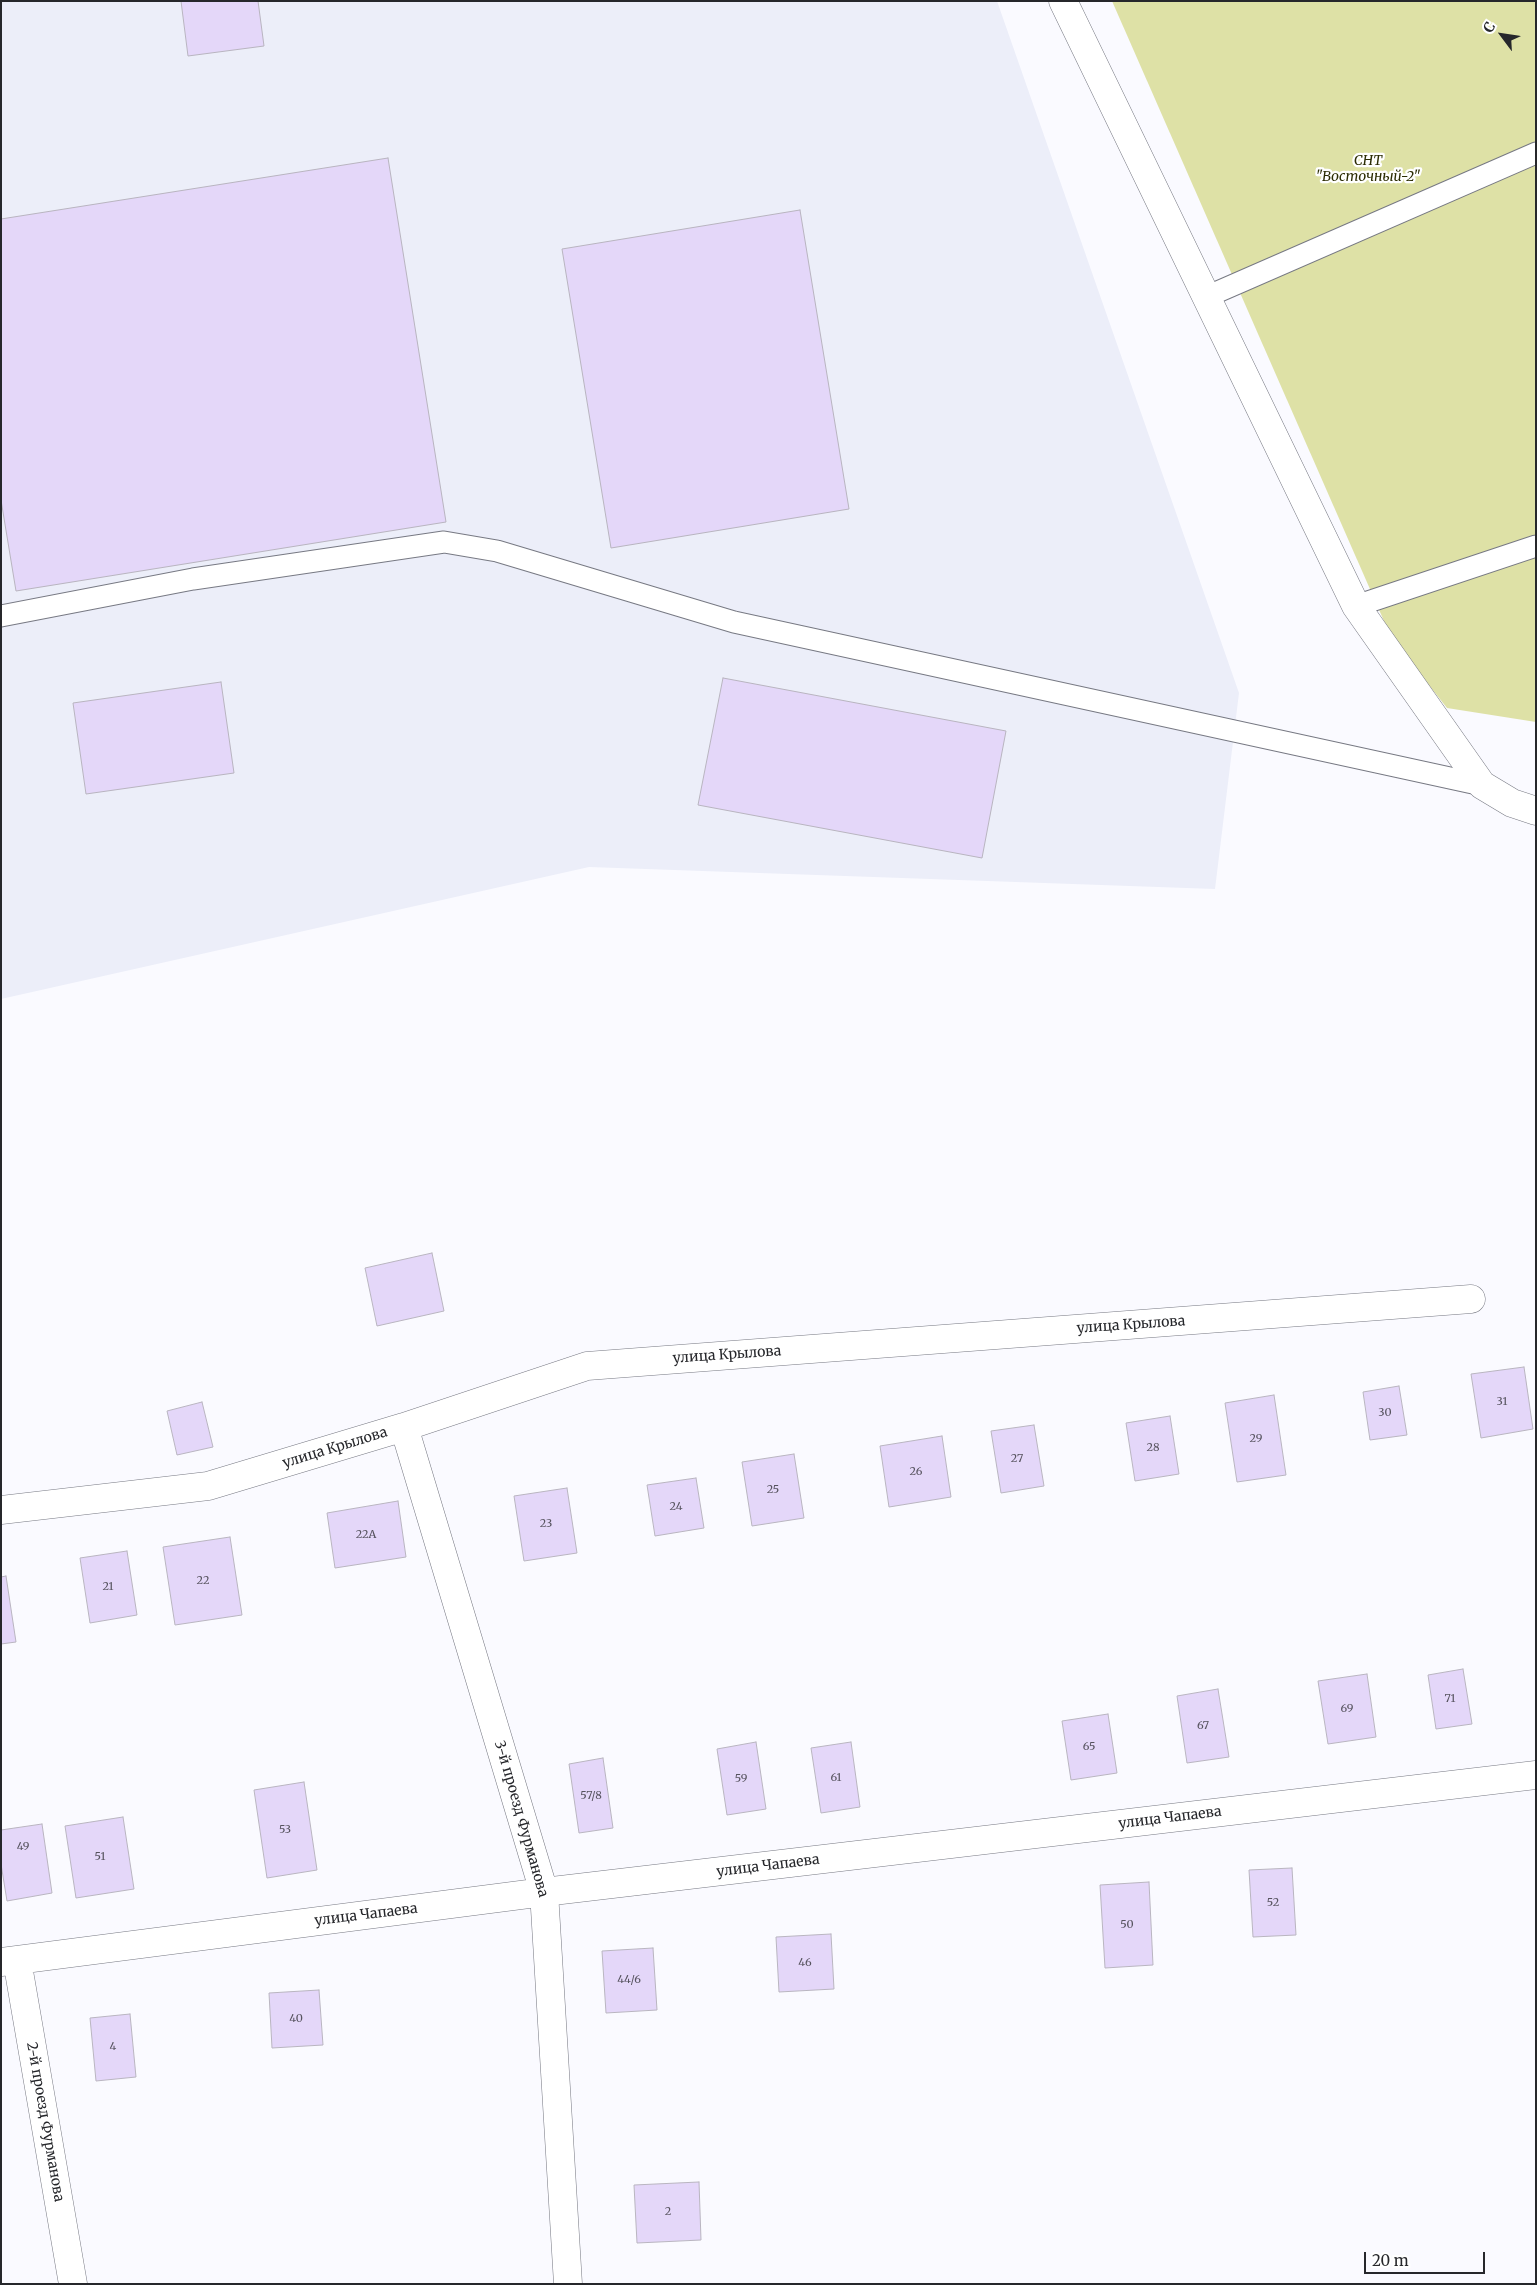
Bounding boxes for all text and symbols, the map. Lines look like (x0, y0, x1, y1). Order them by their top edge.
north arrow (1477, 10, 1527, 60)
text: С (1479, 19, 1499, 36)
park label: СНТ "Восточный-2" (1316, 153, 1420, 186)
street label: улица Крылова (1076, 1313, 1186, 1337)
street label: улица Крылова (672, 1343, 782, 1367)
house number: 31 (1497, 1395, 1507, 1409)
house number: 30 (1378, 1406, 1392, 1420)
street label: улица Крылова (281, 1424, 389, 1472)
house number: 29 (1250, 1432, 1262, 1446)
house number: 28 (1147, 1441, 1159, 1455)
house number: 27 (1011, 1452, 1023, 1466)
house number: 26 (910, 1465, 922, 1479)
house number: 25 (767, 1483, 779, 1497)
house number: 24 (670, 1500, 682, 1514)
house number: 23 (540, 1517, 552, 1531)
house number: 22А (356, 1528, 376, 1542)
house number: 22 (197, 1574, 209, 1588)
house number: 21 (102, 1580, 114, 1594)
house number: 71 (1444, 1692, 1456, 1706)
house number: 69 (1340, 1702, 1354, 1716)
house number: 67 (1197, 1719, 1209, 1733)
street label: 3-й проезд Фурманова (491, 1739, 551, 1899)
house number: 65 (1083, 1740, 1095, 1754)
house number: 61 (831, 1771, 841, 1785)
house number: 59 (735, 1772, 747, 1786)
house number: 57/8 (580, 1789, 602, 1803)
street label: улица Чапаева (1118, 1803, 1222, 1833)
house number: 53 (279, 1823, 291, 1837)
house number: 49 (17, 1840, 29, 1854)
house number: 51 (95, 1850, 105, 1864)
street label: улица Чапаева (716, 1851, 820, 1881)
house number: 52 (1267, 1896, 1279, 1910)
street label: улица Чапаева (314, 1900, 418, 1930)
house number: 50 (1120, 1918, 1134, 1932)
house number: 46 (798, 1956, 812, 1970)
house number: 44/6 (617, 1973, 641, 1987)
house number: 40 (289, 2012, 303, 2026)
house number: 4 (110, 2040, 116, 2054)
street label: 2-й проезд Фурманова (23, 2041, 67, 2203)
house number: 2 (665, 2205, 671, 2219)
scale bar (1367, 2242, 1488, 2274)
text: 20 m (1372, 2251, 1409, 2270)

